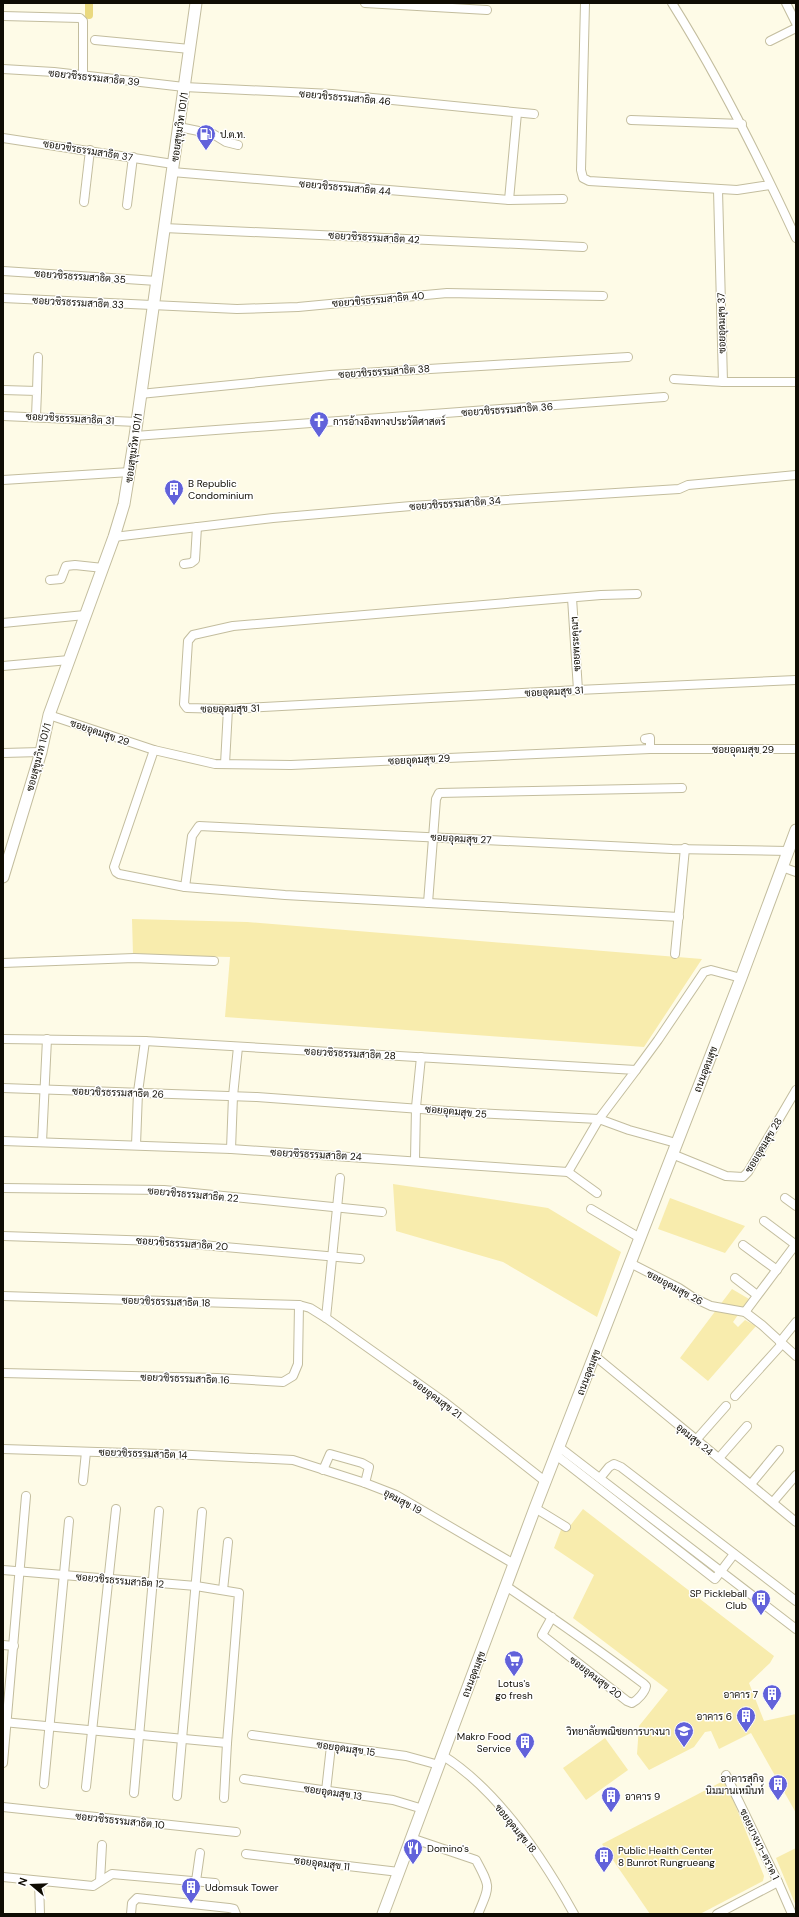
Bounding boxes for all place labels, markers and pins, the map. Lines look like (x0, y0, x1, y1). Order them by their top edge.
fuel station icon: ป.ต.ท. (195, 123, 217, 151)
place label: ป.ต.ท. (220, 128, 245, 141)
church icon: การอ้างอิงทางประวัติศาสตร์ (308, 410, 330, 438)
place label: การอ้างอิงทางประวัติศาสตร์ (333, 414, 446, 428)
place label: B Republic Condominium (188, 477, 253, 502)
building icon: B Republic Condominium (163, 478, 185, 506)
place label: SP Pickleball Club (690, 1587, 747, 1612)
building icon: SP Pickleball Club (750, 1588, 772, 1616)
supermarket icon: Lotus's go fresh (503, 1649, 525, 1677)
place label: Lotus's go fresh (495, 1677, 533, 1702)
building icon: อาคาร 7 (761, 1683, 783, 1711)
place label: อาคาร 7 (724, 1688, 758, 1701)
building icon: อาคาร 6 (735, 1705, 757, 1733)
place label: อาคาร 6 (697, 1710, 732, 1723)
school or university icon: วิทยาลัยพณิชยการบางนา (673, 1720, 695, 1748)
place label: วิทยาลัยพณิชยการบางนา (565, 1725, 670, 1738)
place label: Makro Food Service (457, 1730, 511, 1755)
building icon: Makro Food Service (514, 1731, 536, 1759)
place label: อาคารสุกิจ นิมมานเหมินท์ (706, 1772, 764, 1797)
building icon: อาคารสุกิจ นิมมานเหมินท์ (767, 1773, 789, 1801)
building icon: อาคาร 9 (600, 1785, 622, 1813)
place label: อาคาร 9 (625, 1790, 660, 1803)
restaurant icon: Domino's (402, 1837, 424, 1865)
place label: Domino's (427, 1842, 469, 1855)
place label: Public Health Center 8 Bunrot Rungrueang (618, 1844, 715, 1869)
building icon: Public Health Center 8 Bunrot Rungrueang (593, 1845, 615, 1873)
building icon: Udomsuk Tower (180, 1876, 202, 1904)
place label: Udomsuk Tower (205, 1881, 279, 1894)

